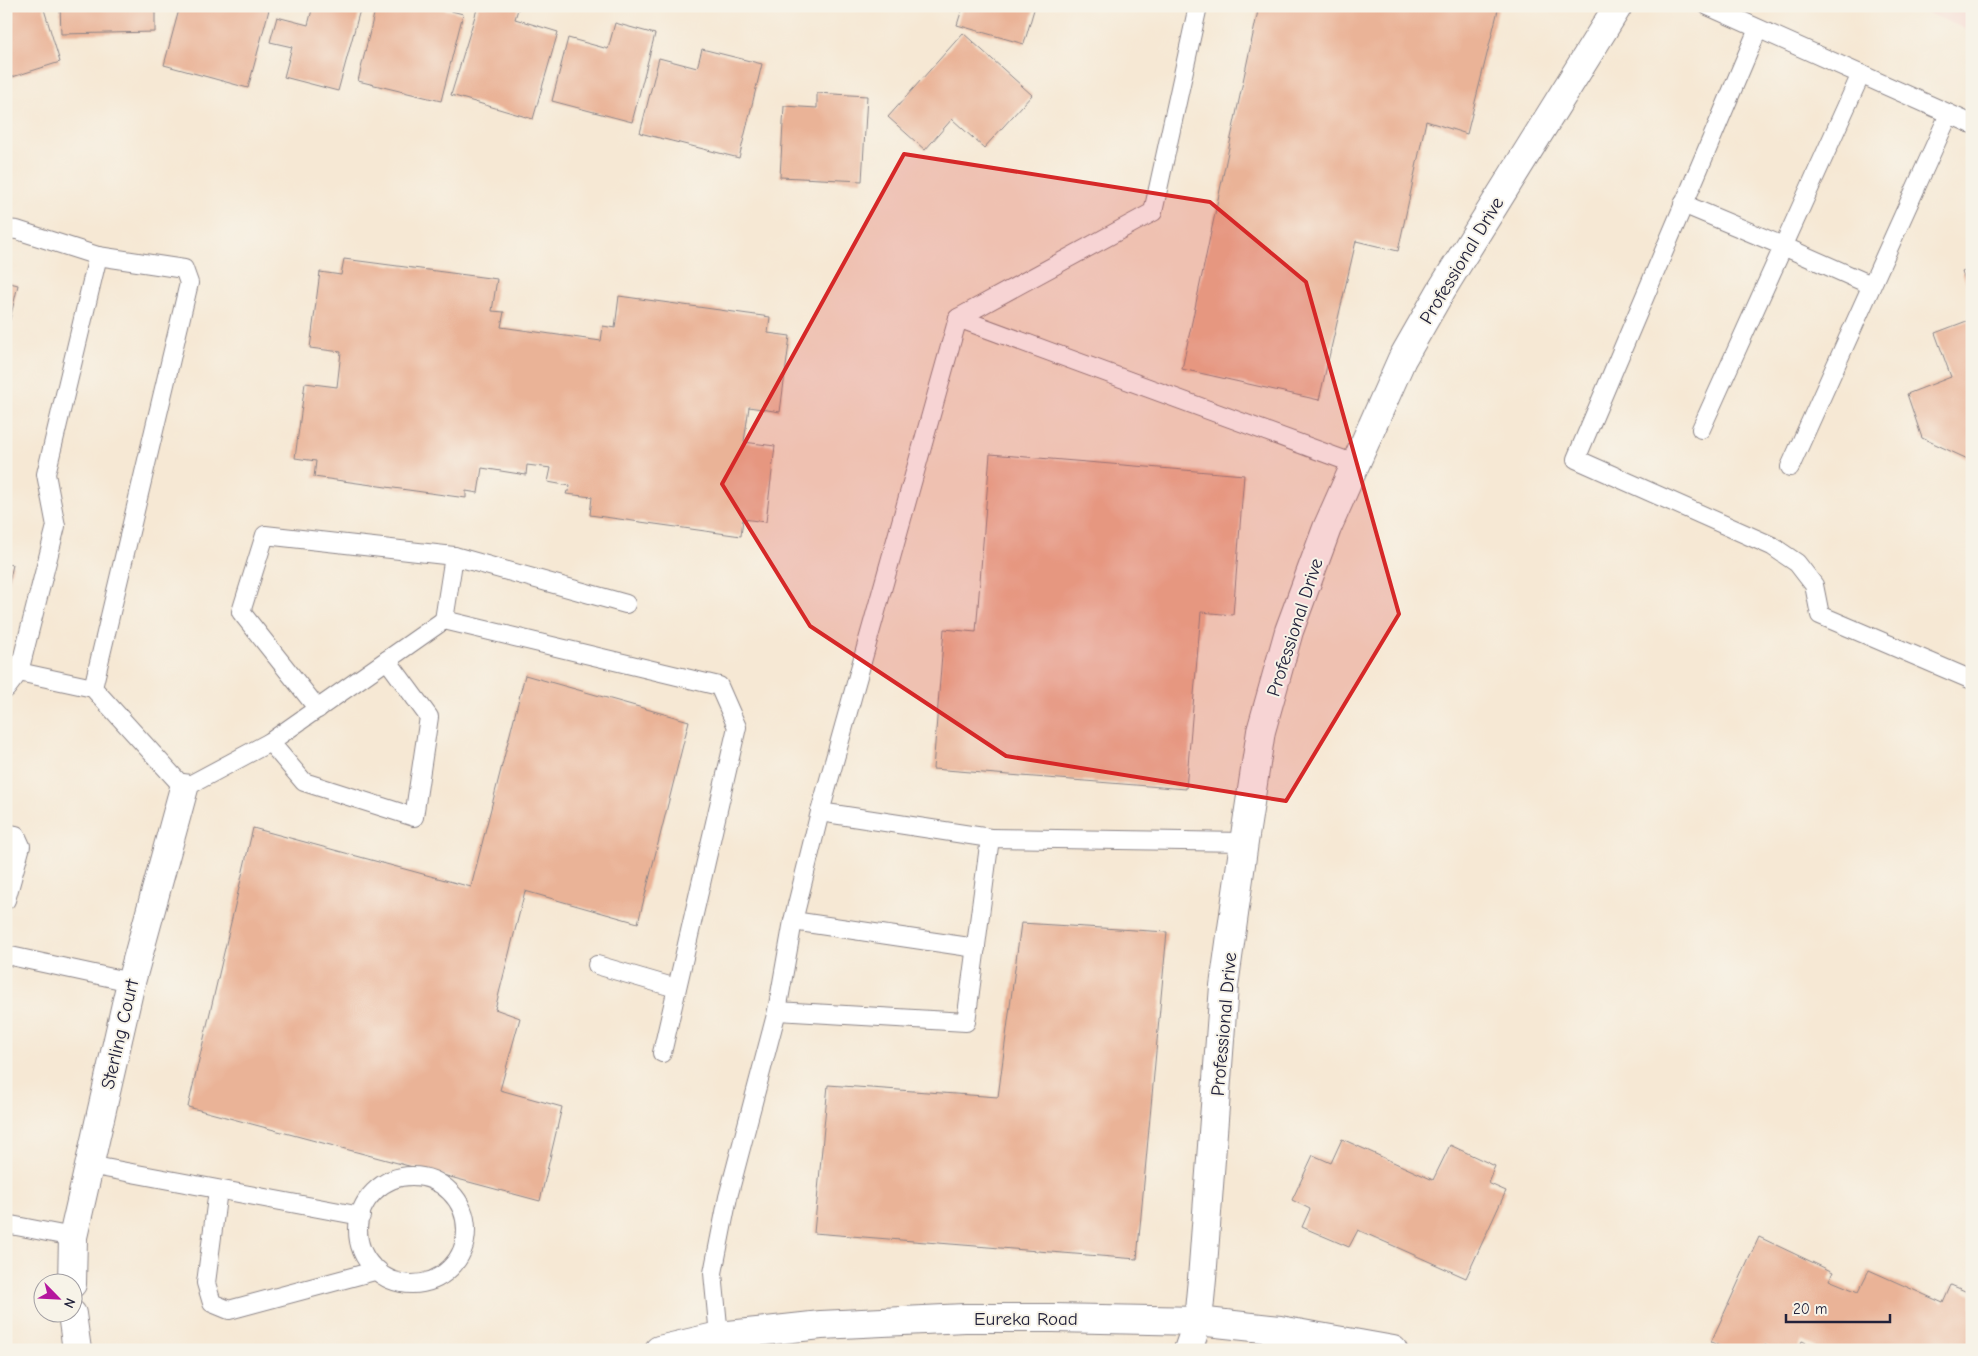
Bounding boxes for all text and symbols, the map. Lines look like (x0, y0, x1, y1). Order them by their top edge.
street label: Professional Drive (1415, 193, 1508, 328)
street label: Professional Drive (1262, 555, 1328, 699)
street label: Professional Drive (1207, 951, 1241, 1097)
street label: Sterling Court (97, 977, 143, 1091)
north arrow (32, 1274, 82, 1324)
scale bar (1786, 1291, 1889, 1323)
text: N (60, 1295, 79, 1311)
text: 20 m (1793, 1300, 1827, 1318)
street label: Eureka Road (974, 1308, 1078, 1330)

